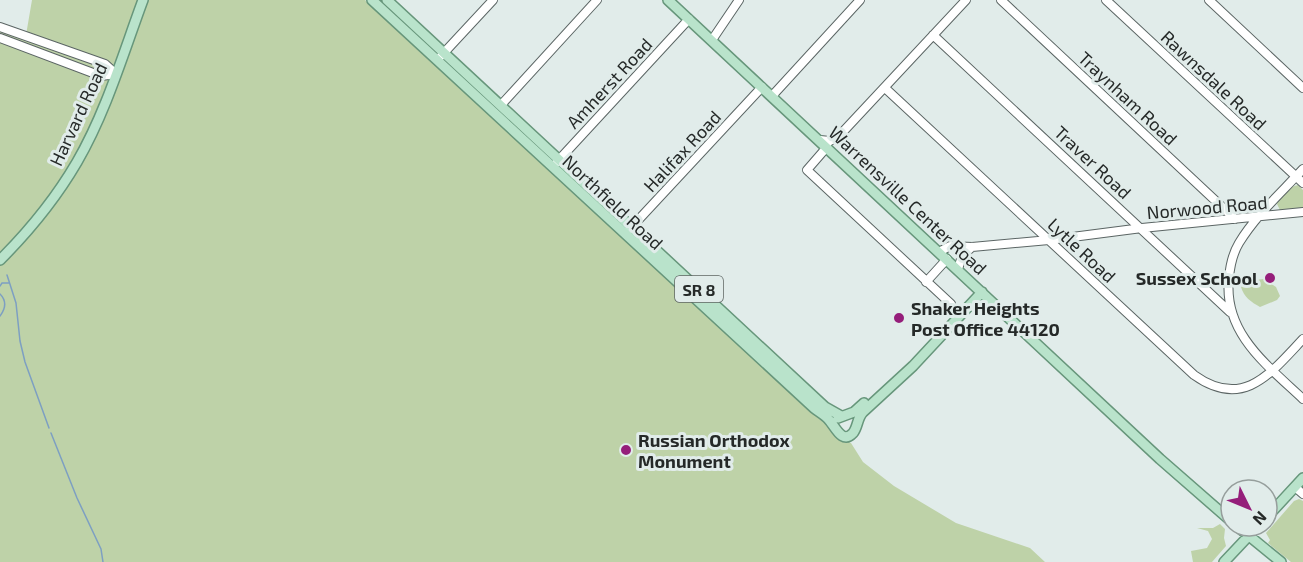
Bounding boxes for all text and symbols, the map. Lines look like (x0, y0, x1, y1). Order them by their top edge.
street label: Rawnsdale Road (1157, 26, 1271, 134)
street label: Amherst Road (561, 33, 657, 133)
street label: Traynham Road (1074, 46, 1182, 150)
street label: Harvard Road (45, 59, 111, 169)
street label: Halifax Road (639, 106, 725, 196)
street label: Warrensville Center Road (825, 121, 991, 279)
street label: Traver Road (1050, 121, 1136, 203)
street label: Northfield Road (558, 150, 668, 254)
street label: Norwood Road (1146, 191, 1268, 223)
street label: Lytle Road (1043, 213, 1121, 287)
place label: Sussex School (1136, 267, 1258, 289)
marker: Sussex School (1263, 271, 1277, 285)
road number: SR 8 (675, 276, 723, 302)
place label: Shaker Heights Post Office 44120 (911, 297, 1060, 340)
marker: Shaker Heights Post Office 44120 (892, 311, 906, 325)
place label: Russian Orthodox Monument (638, 429, 790, 472)
marker: Russian Orthodox Monument (619, 443, 633, 457)
north arrow (1219, 478, 1279, 538)
text: N (1249, 508, 1271, 529)

